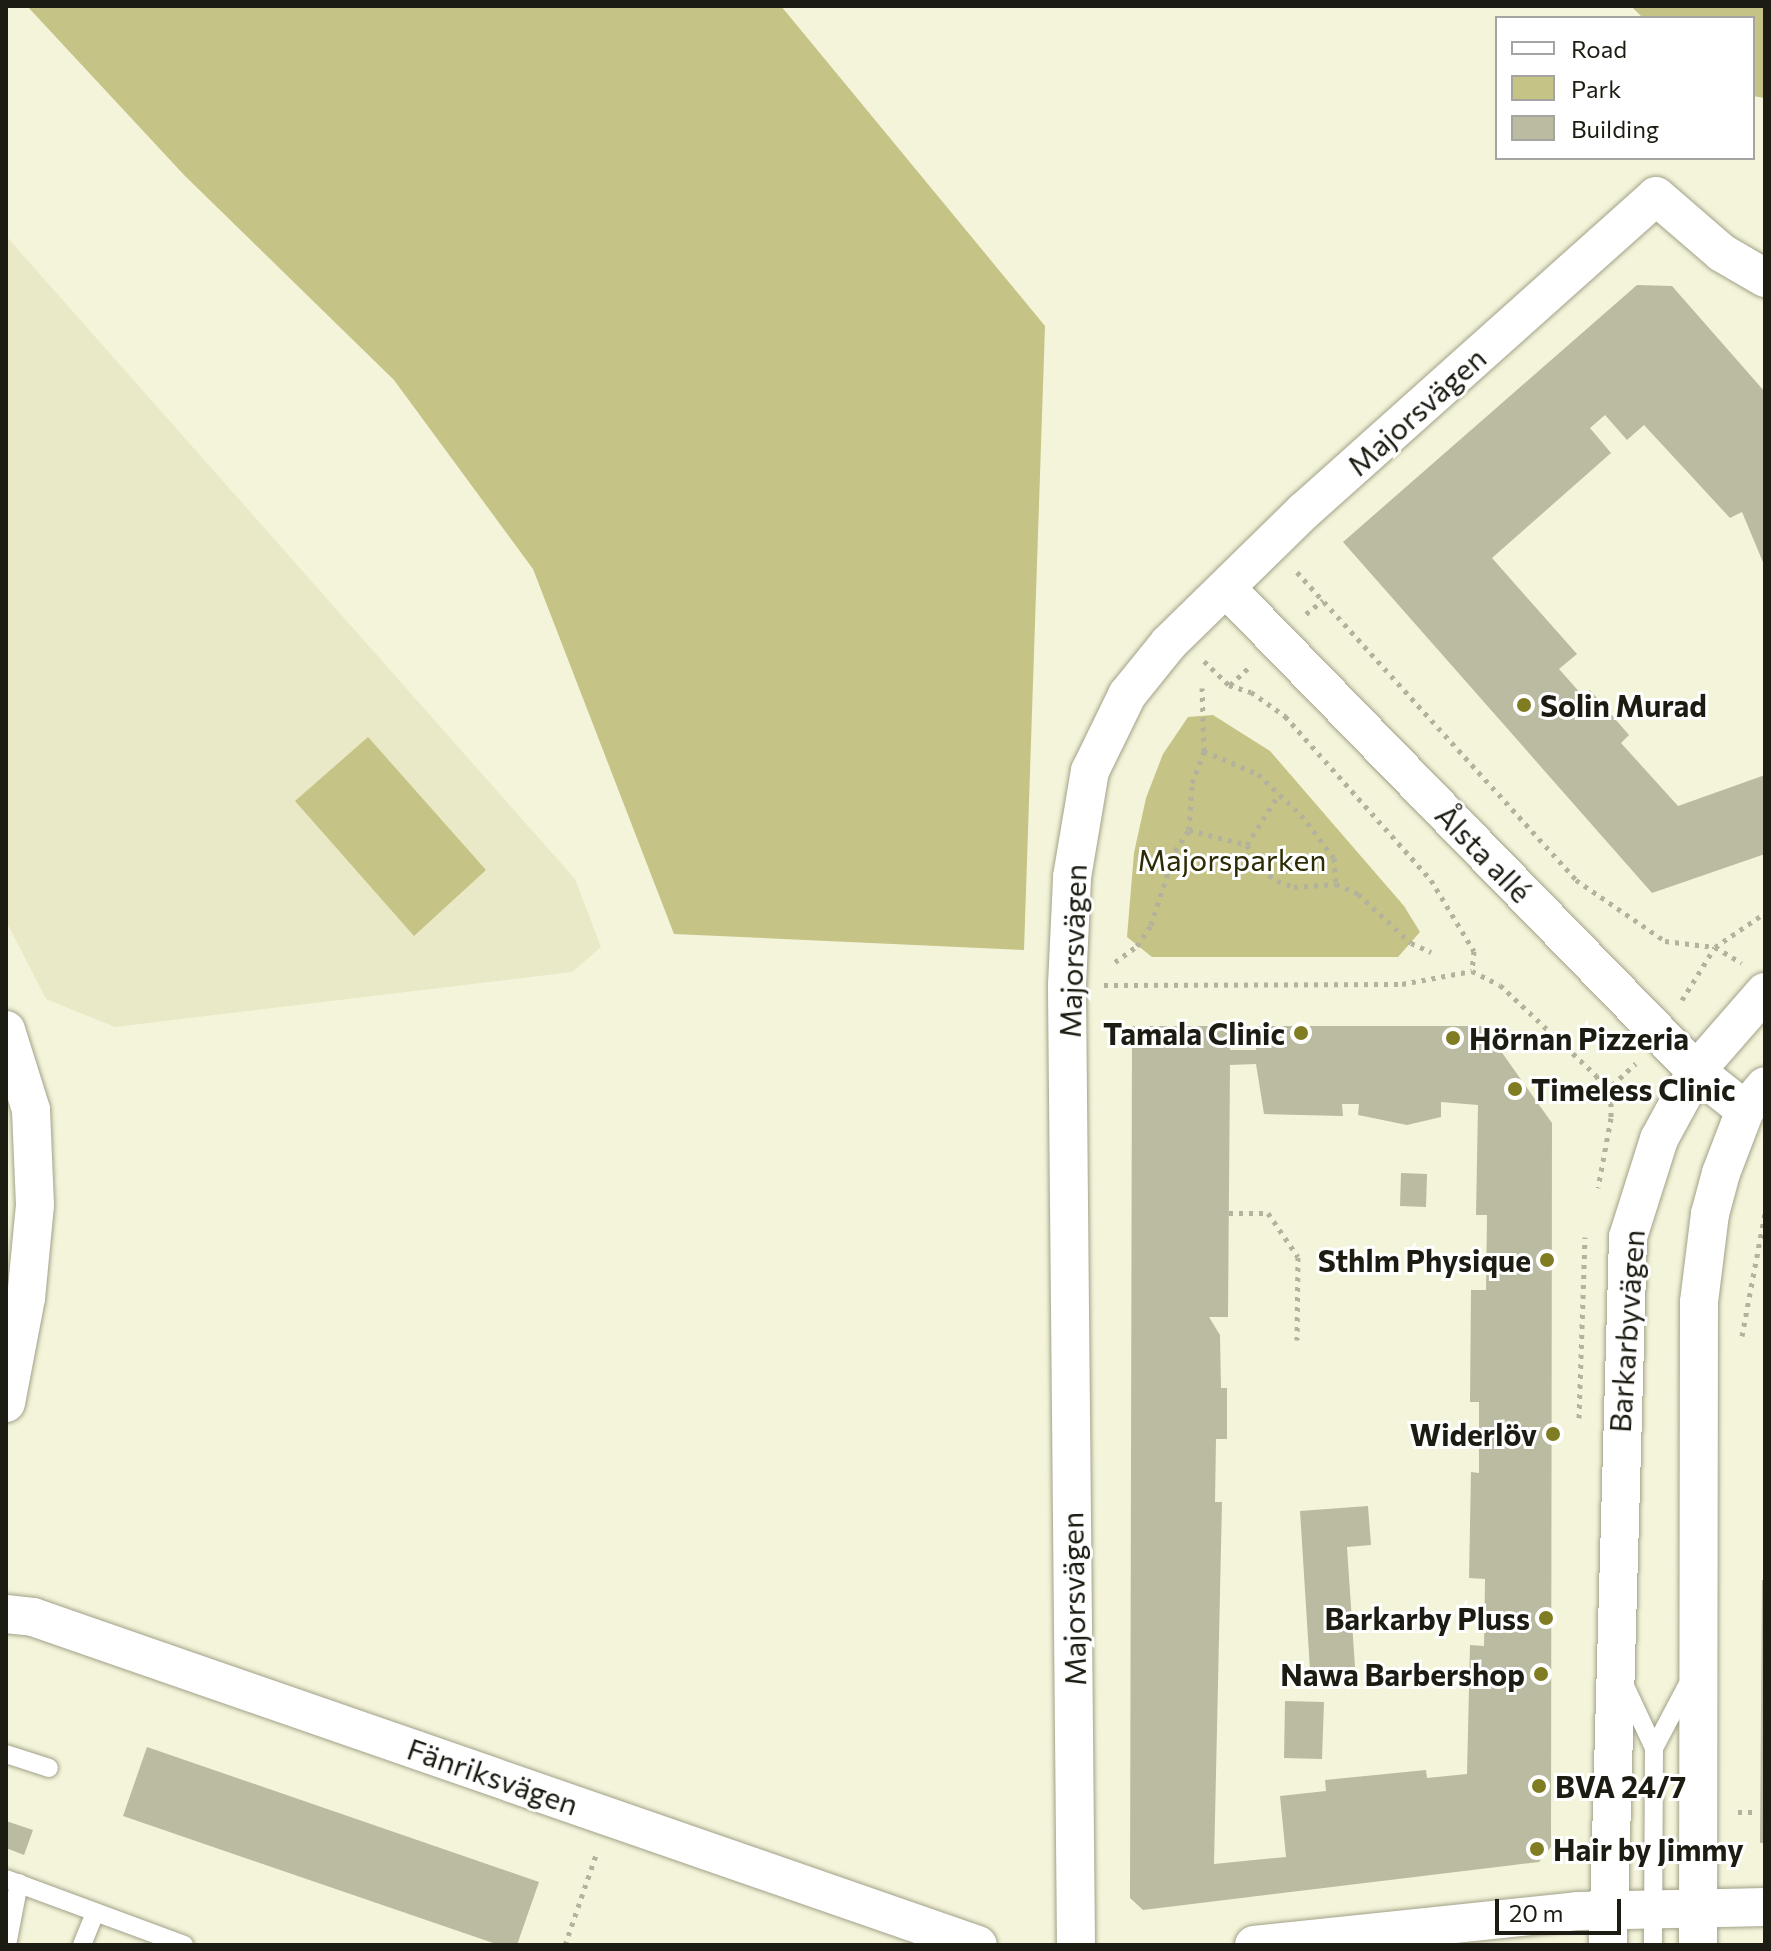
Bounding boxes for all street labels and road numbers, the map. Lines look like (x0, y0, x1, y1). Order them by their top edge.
street label: Majorsvägen (1339, 339, 1493, 483)
street label: Ålsta allé (1429, 796, 1539, 910)
street label: Majorsvägen (1051, 863, 1093, 1039)
street label: Barkarbyvägen (1601, 1228, 1651, 1434)
street label: Majorsvägen (1053, 1512, 1093, 1686)
street label: Fänriksvägen (403, 1730, 583, 1822)

